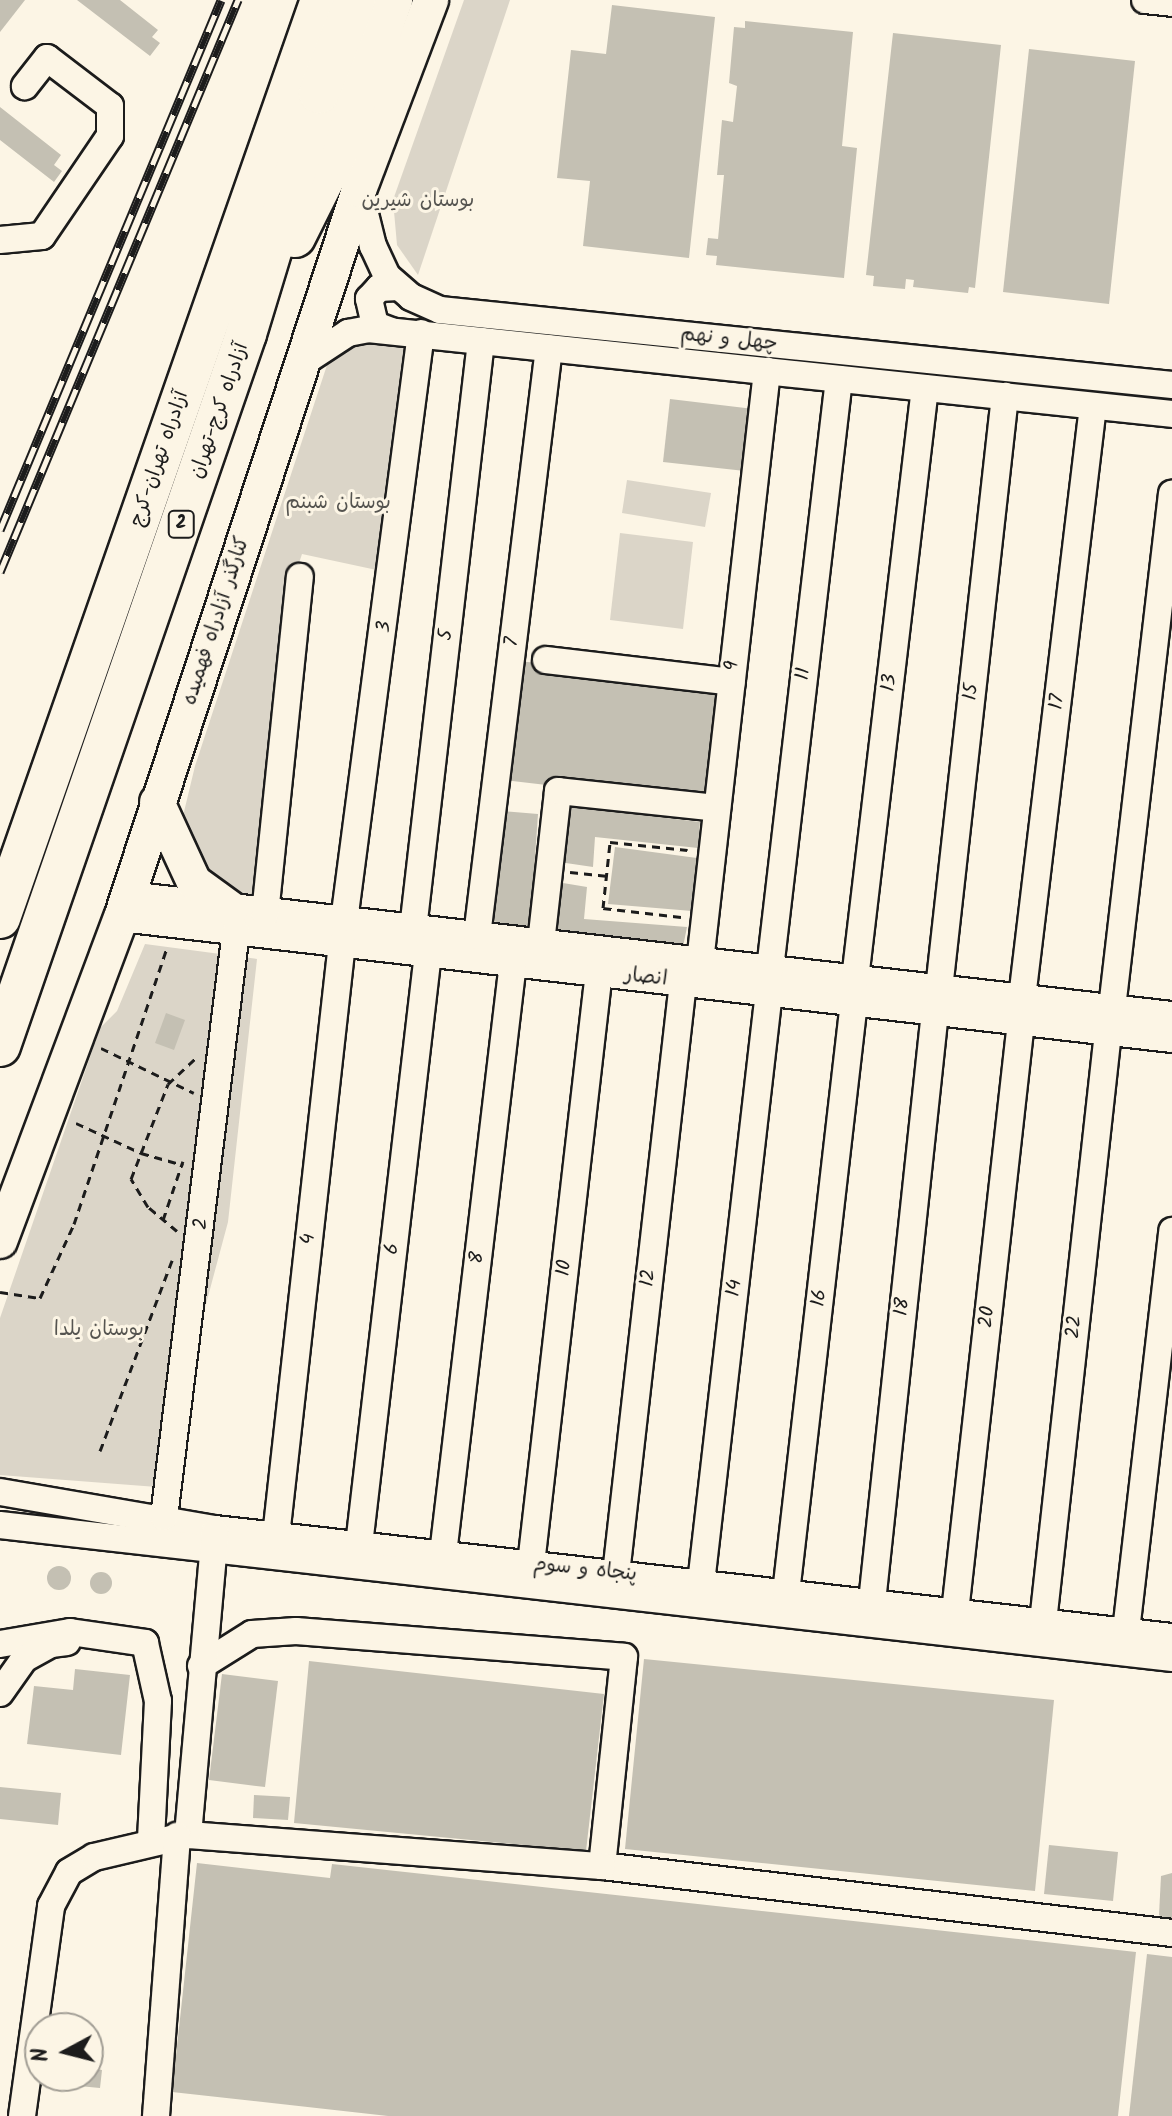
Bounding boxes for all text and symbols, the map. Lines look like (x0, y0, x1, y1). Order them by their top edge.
park label: بوستان شیرین (362, 189, 474, 213)
street label: چهل و نهم (679, 323, 779, 357)
street label: آزادراه کرج-تهران (186, 340, 254, 482)
street label: آزادراه تهران-کرج (126, 388, 194, 530)
park label: بوستان شبنم (285, 491, 391, 515)
road number: 2 (167, 510, 195, 538)
street label: کنارگذر آزادراه فهمیده (178, 534, 256, 708)
street label: 3 (372, 620, 398, 634)
street label: 5 (434, 628, 460, 642)
street label: 7 (500, 636, 526, 648)
street label: 9 (721, 660, 745, 672)
street label: 11 (791, 666, 817, 682)
street label: 13 (877, 673, 903, 693)
street label: 15 (959, 682, 985, 702)
street label: 17 (1045, 693, 1071, 711)
street label: انصار (623, 964, 669, 992)
street label: 2 (189, 1217, 215, 1231)
street label: 4 (296, 1232, 322, 1246)
street label: 6 (380, 1242, 406, 1256)
street label: 8 (465, 1251, 491, 1265)
street label: 10 (552, 1258, 578, 1278)
street label: 12 (636, 1268, 662, 1288)
street label: 14 (722, 1278, 748, 1298)
street label: 16 (807, 1288, 833, 1308)
street label: 18 (890, 1297, 916, 1317)
street label: 20 (975, 1305, 1001, 1329)
street label: 22 (1062, 1314, 1088, 1340)
park label: بوستان یلدا (54, 1318, 144, 1342)
street label: پنجاه و سوم (532, 1553, 638, 1587)
north arrow (24, 2012, 104, 2092)
text: N (23, 2046, 60, 2064)

